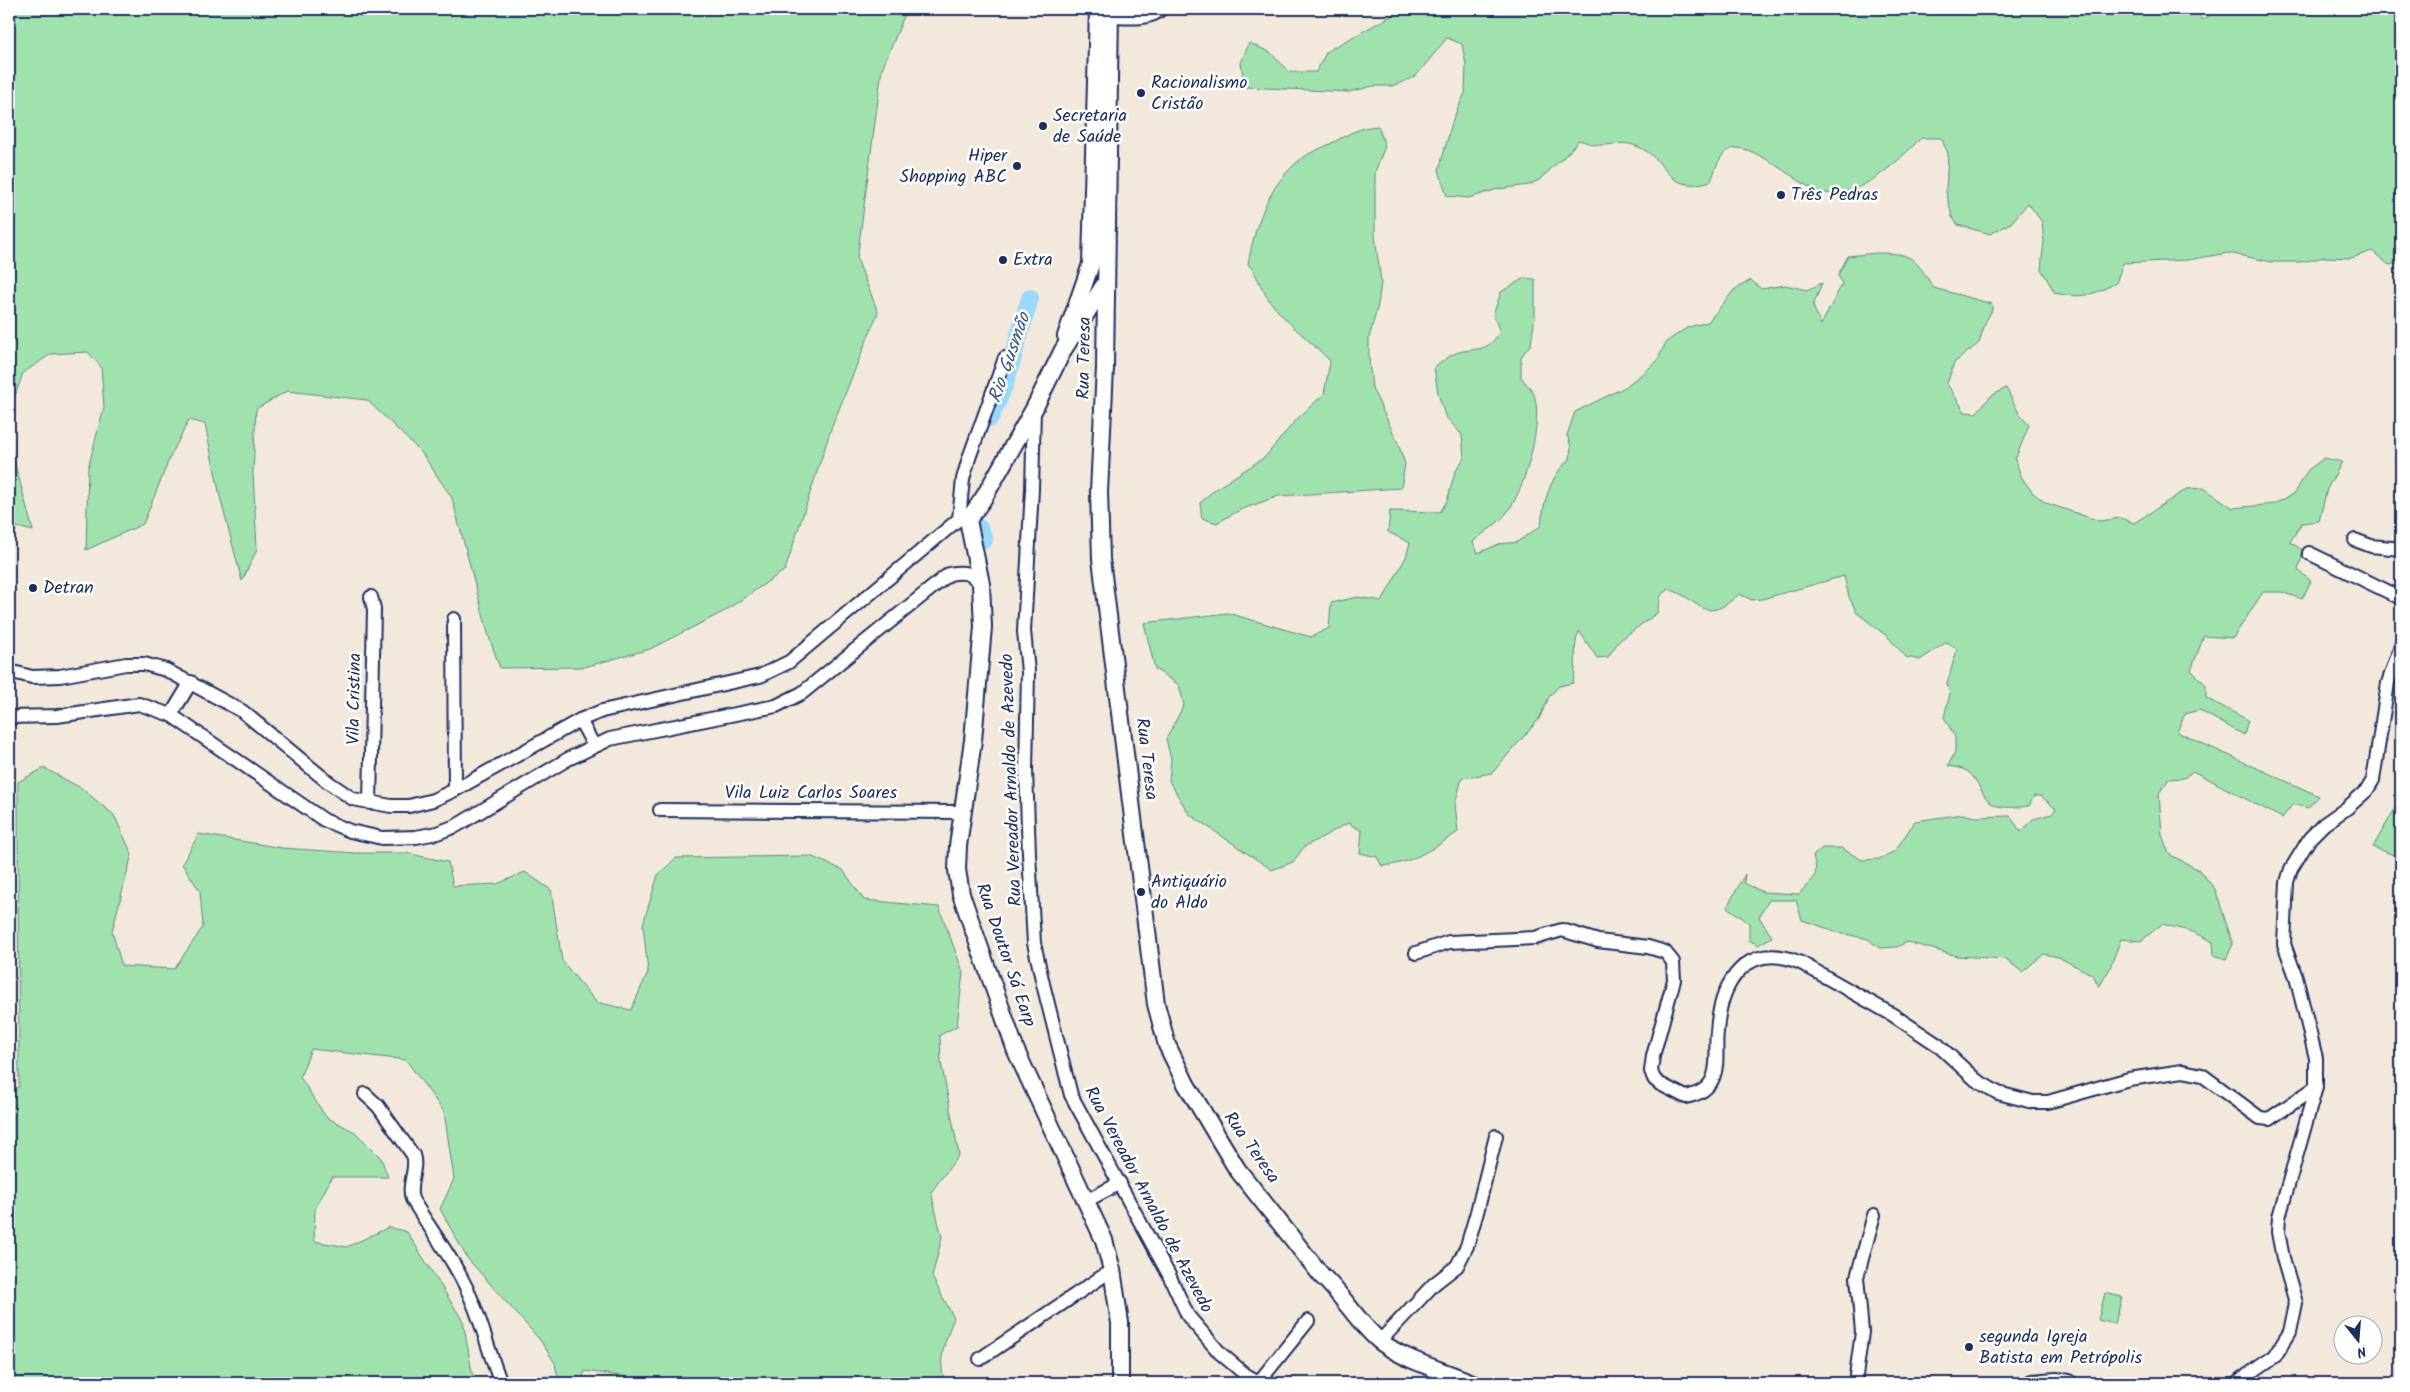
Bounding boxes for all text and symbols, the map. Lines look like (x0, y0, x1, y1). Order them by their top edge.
place label: Racionalismo Cristão (1151, 69, 1247, 119)
marker: Racionalismo Cristão (1135, 87, 1147, 99)
place label: Secretaria de Saúde (1053, 102, 1127, 152)
marker: Secretaria de Saúde (1037, 120, 1049, 132)
place label: Hiper Shopping ABC (900, 142, 1008, 192)
marker: Hiper Shopping ABC (1011, 160, 1023, 172)
place label: Três Pedras (1791, 181, 1879, 210)
marker: Três Pedras (1775, 189, 1787, 201)
place label: Extra (1013, 246, 1053, 275)
marker: Extra (997, 254, 1009, 266)
water label: Rio Gusmão (981, 308, 1040, 407)
street label: Rua Teresa (1070, 316, 1100, 400)
place label: Detran (43, 574, 94, 603)
marker: Detran (27, 582, 39, 594)
street label: Vila Cristina (340, 653, 370, 745)
street label: Rua Vereador Arnaldo de Azevedo (993, 653, 1031, 907)
street label: Rua Teresa (1127, 716, 1165, 802)
street label: Vila Luiz Carlos Soares (725, 779, 898, 808)
place label: Antiquário do Aldo (1151, 868, 1227, 918)
street label: Rua Doutor Sá Earp (967, 879, 1043, 1031)
marker: Antiquário do Aldo (1135, 886, 1147, 898)
street label: Rua Vereador Arnaldo de Azevedo (1076, 1081, 1220, 1319)
street label: Rua Teresa (1215, 1106, 1287, 1190)
north arrow (2332, 1314, 2382, 1364)
place label: segunda Igreja Batista em Petrópolis (1979, 1323, 2142, 1373)
text: N (2354, 1340, 2369, 1363)
marker: segunda Igreja Batista em Petrópolis (1963, 1341, 1975, 1353)

